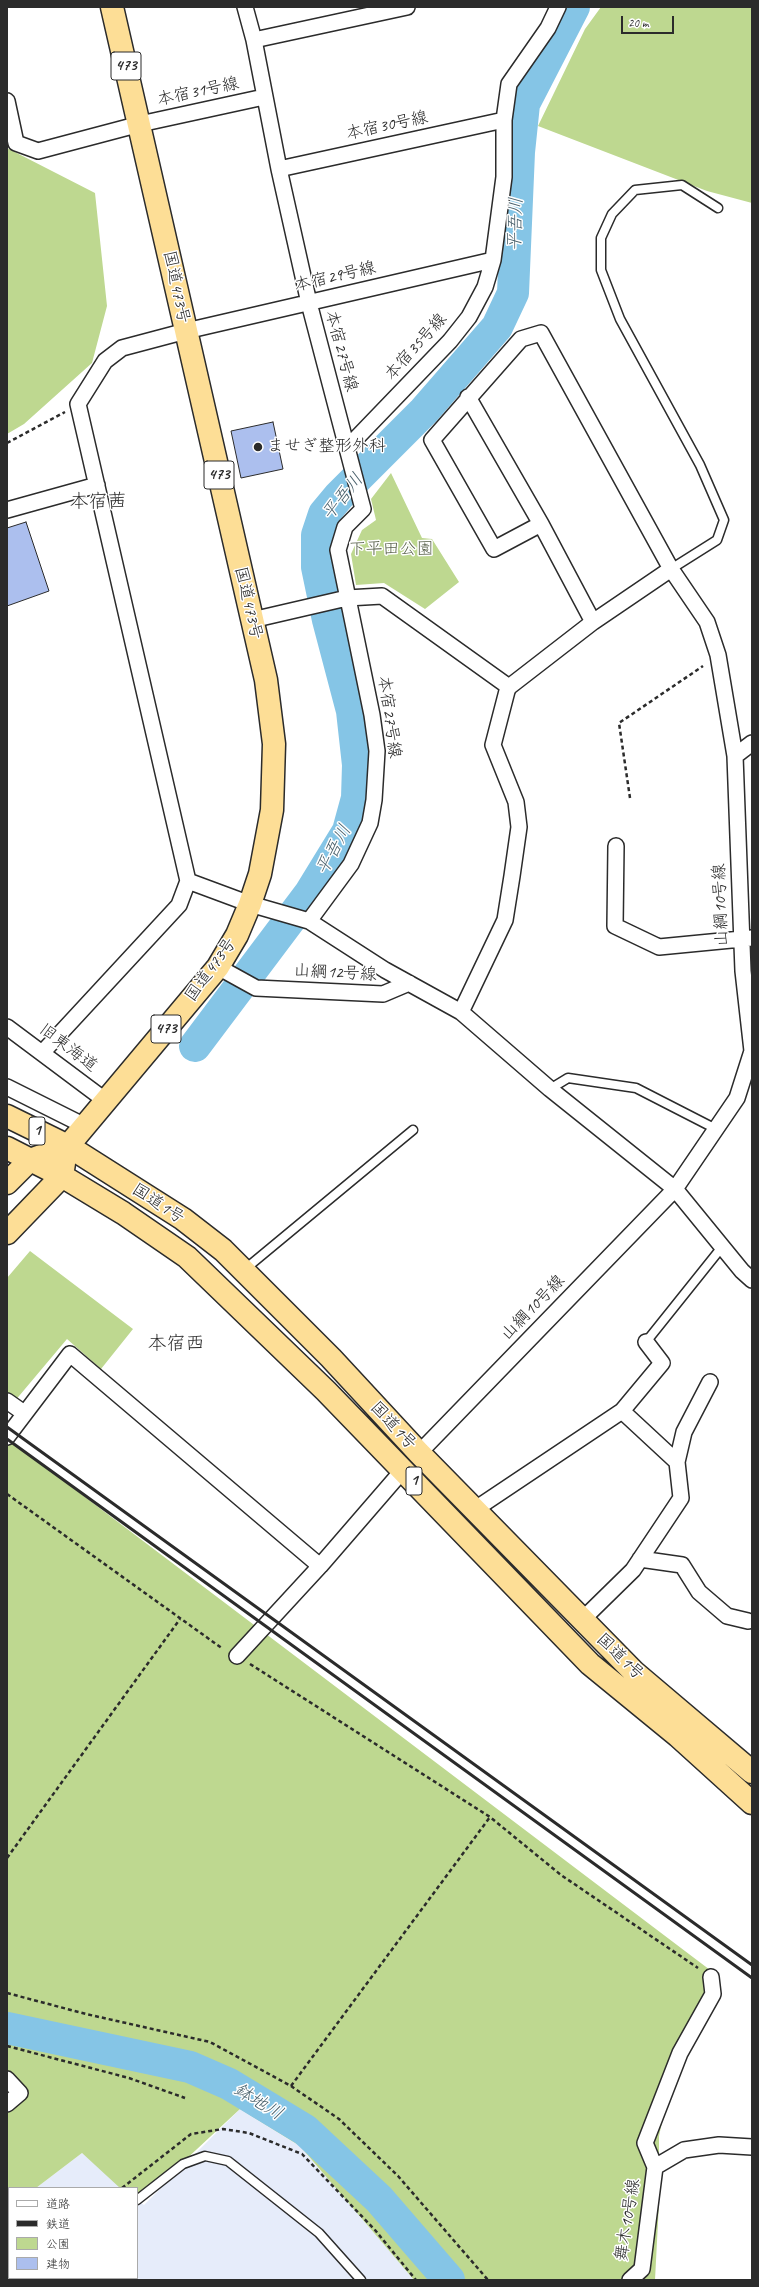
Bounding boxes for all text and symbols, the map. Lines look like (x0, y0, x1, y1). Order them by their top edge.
scale bar (623, 8, 676, 34)
text: 20 m (628, 15, 648, 31)
road number: 473 (111, 52, 141, 80)
street label: 本宿31号線 (155, 73, 241, 111)
street label: 本宿30号線 (344, 107, 430, 145)
water label: 平吾川 (504, 197, 528, 251)
street label: 国道473号 (158, 249, 194, 325)
street label: 本宿29号線 (292, 258, 378, 296)
street label: 本宿27号線 (320, 308, 362, 394)
street label: 本宿35号線 (381, 309, 451, 385)
place label: ませぎ整形外科 (267, 437, 386, 457)
marker: ませぎ整形外科 (252, 441, 264, 453)
road number: 473 (204, 461, 234, 489)
water label: 平吾川 (318, 469, 368, 525)
district label: 本宿茜 (70, 491, 126, 513)
park label: 下平田公園 (349, 540, 433, 560)
street label: 国道473号 (230, 565, 266, 641)
street label: 本宿27号線 (373, 674, 405, 760)
water label: 平吾川 (312, 821, 356, 879)
street label: 山綱10号線 (709, 863, 733, 947)
street label: 国道473号 (181, 934, 241, 1006)
street label: 山綱12号線 (293, 961, 377, 985)
road number: 473 (151, 1015, 181, 1043)
street label: 旧東海道 (35, 1019, 101, 1077)
road number: 1 (29, 1117, 45, 1145)
street label: 国道1号 (128, 1179, 188, 1229)
street label: 山綱10号線 (497, 1271, 569, 1345)
district label: 本宿西 (148, 1333, 204, 1355)
street label: 国道1号 (366, 1398, 420, 1454)
road number: 1 (406, 1467, 422, 1495)
street label: 国道1号 (592, 1629, 648, 1685)
water label: 鉢地川 (229, 2079, 287, 2125)
street label: 舞木10号線 (611, 2177, 645, 2263)
legend (8, 2187, 138, 2279)
text: 道路 (46, 2196, 70, 2212)
text: 鉄道 (46, 2216, 70, 2232)
text: 公園 (46, 2236, 70, 2252)
text: 建物 (46, 2256, 70, 2272)

